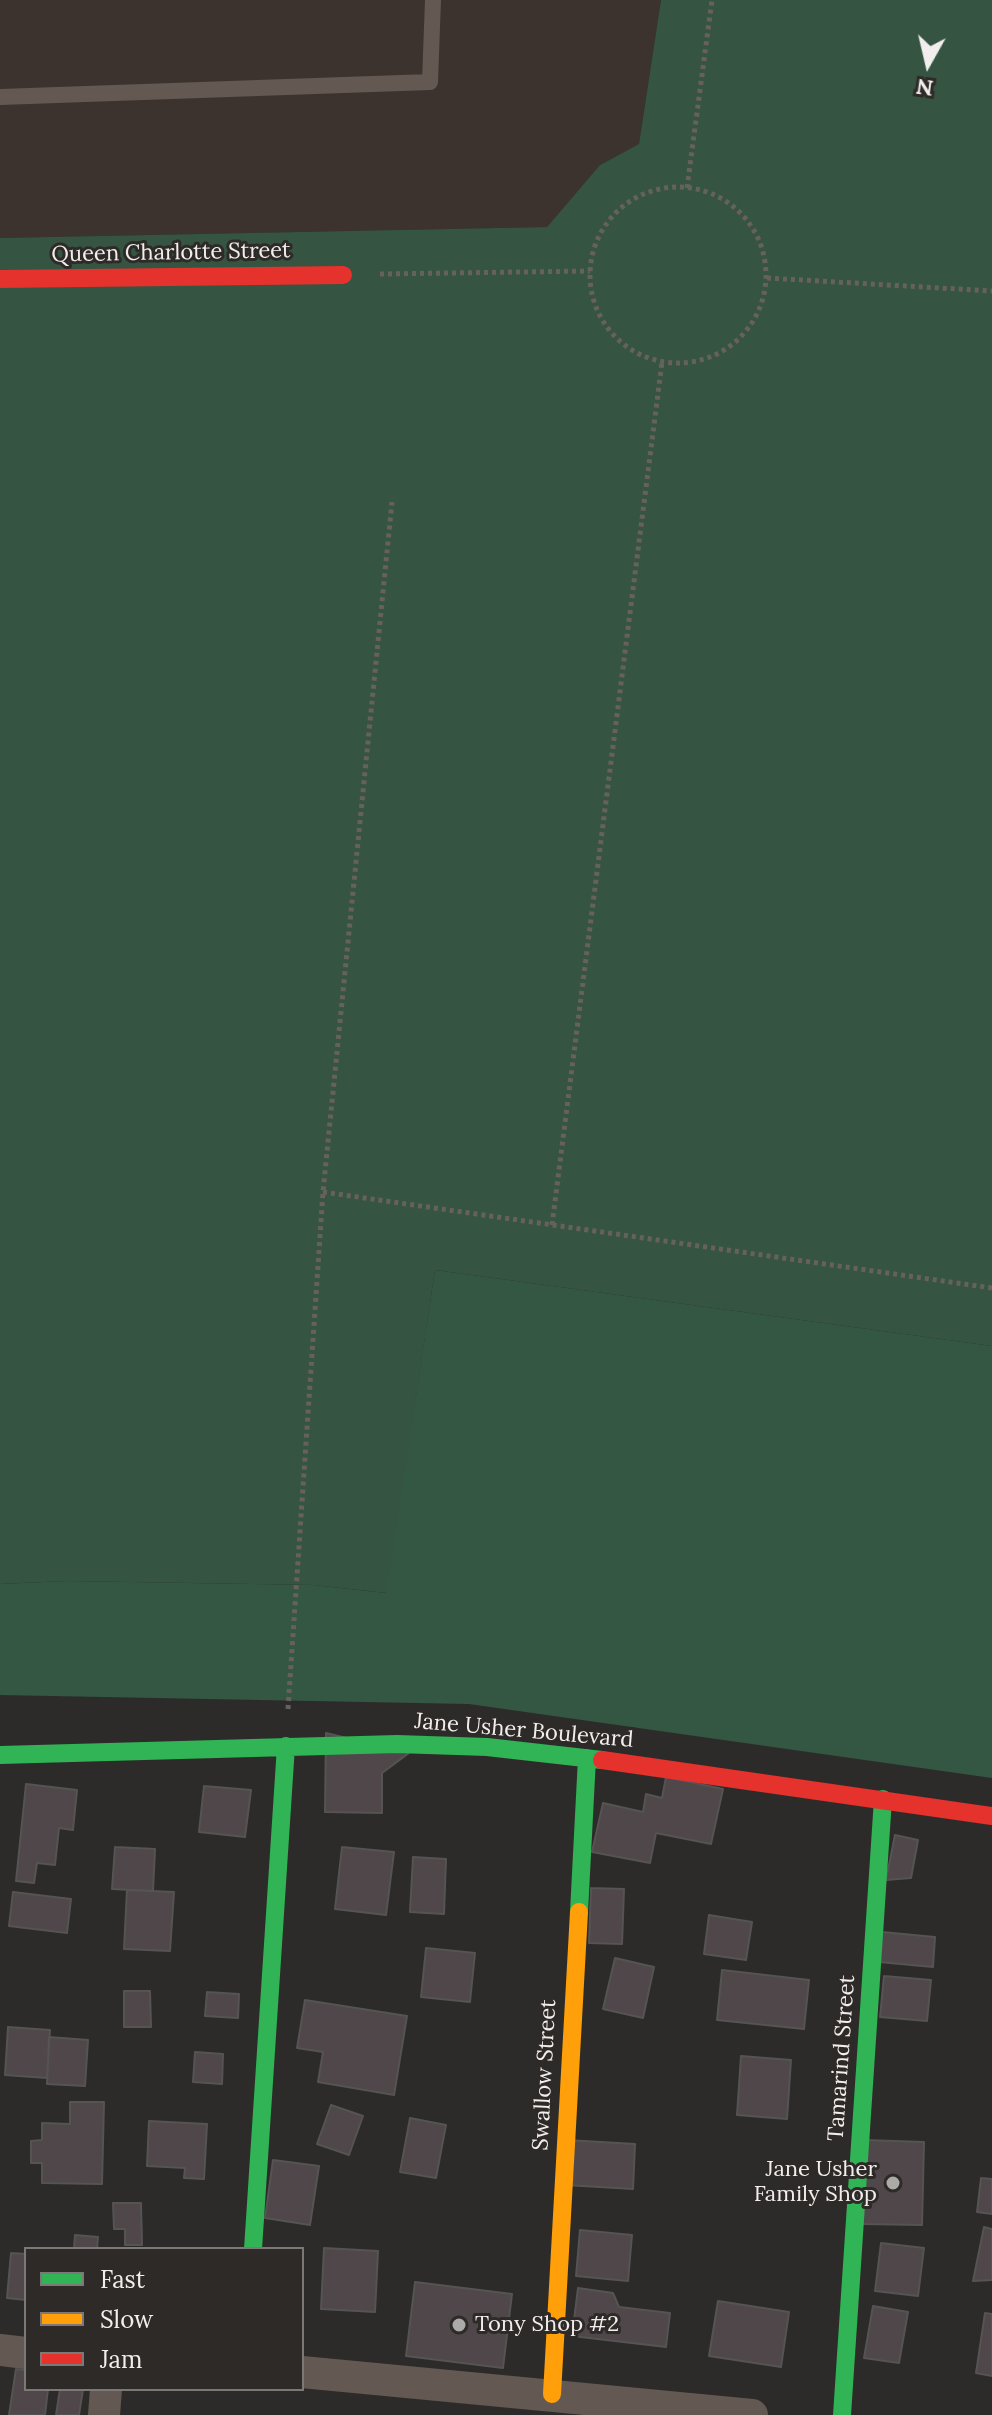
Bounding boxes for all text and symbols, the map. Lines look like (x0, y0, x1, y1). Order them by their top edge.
north arrow (888, 24, 968, 104)
text: N (914, 73, 935, 103)
street label: Queen Charlotte Street (51, 238, 291, 268)
street label: Jane Usher Boulevard (413, 1708, 635, 1754)
street label: Tamarind Street (823, 1974, 861, 2142)
street label: Swallow Street (528, 1999, 562, 2151)
place label: Jane Usher Family Shop (754, 2157, 877, 2208)
marker: Jane Usher Family Shop (884, 2174, 902, 2192)
legend (24, 2247, 304, 2391)
text: Fast (100, 2264, 145, 2295)
text: Slow (100, 2304, 153, 2335)
place label: Tony Shop #2 (475, 2312, 619, 2338)
marker: Tony Shop #2 (450, 2316, 468, 2334)
text: Jam (100, 2344, 142, 2375)

